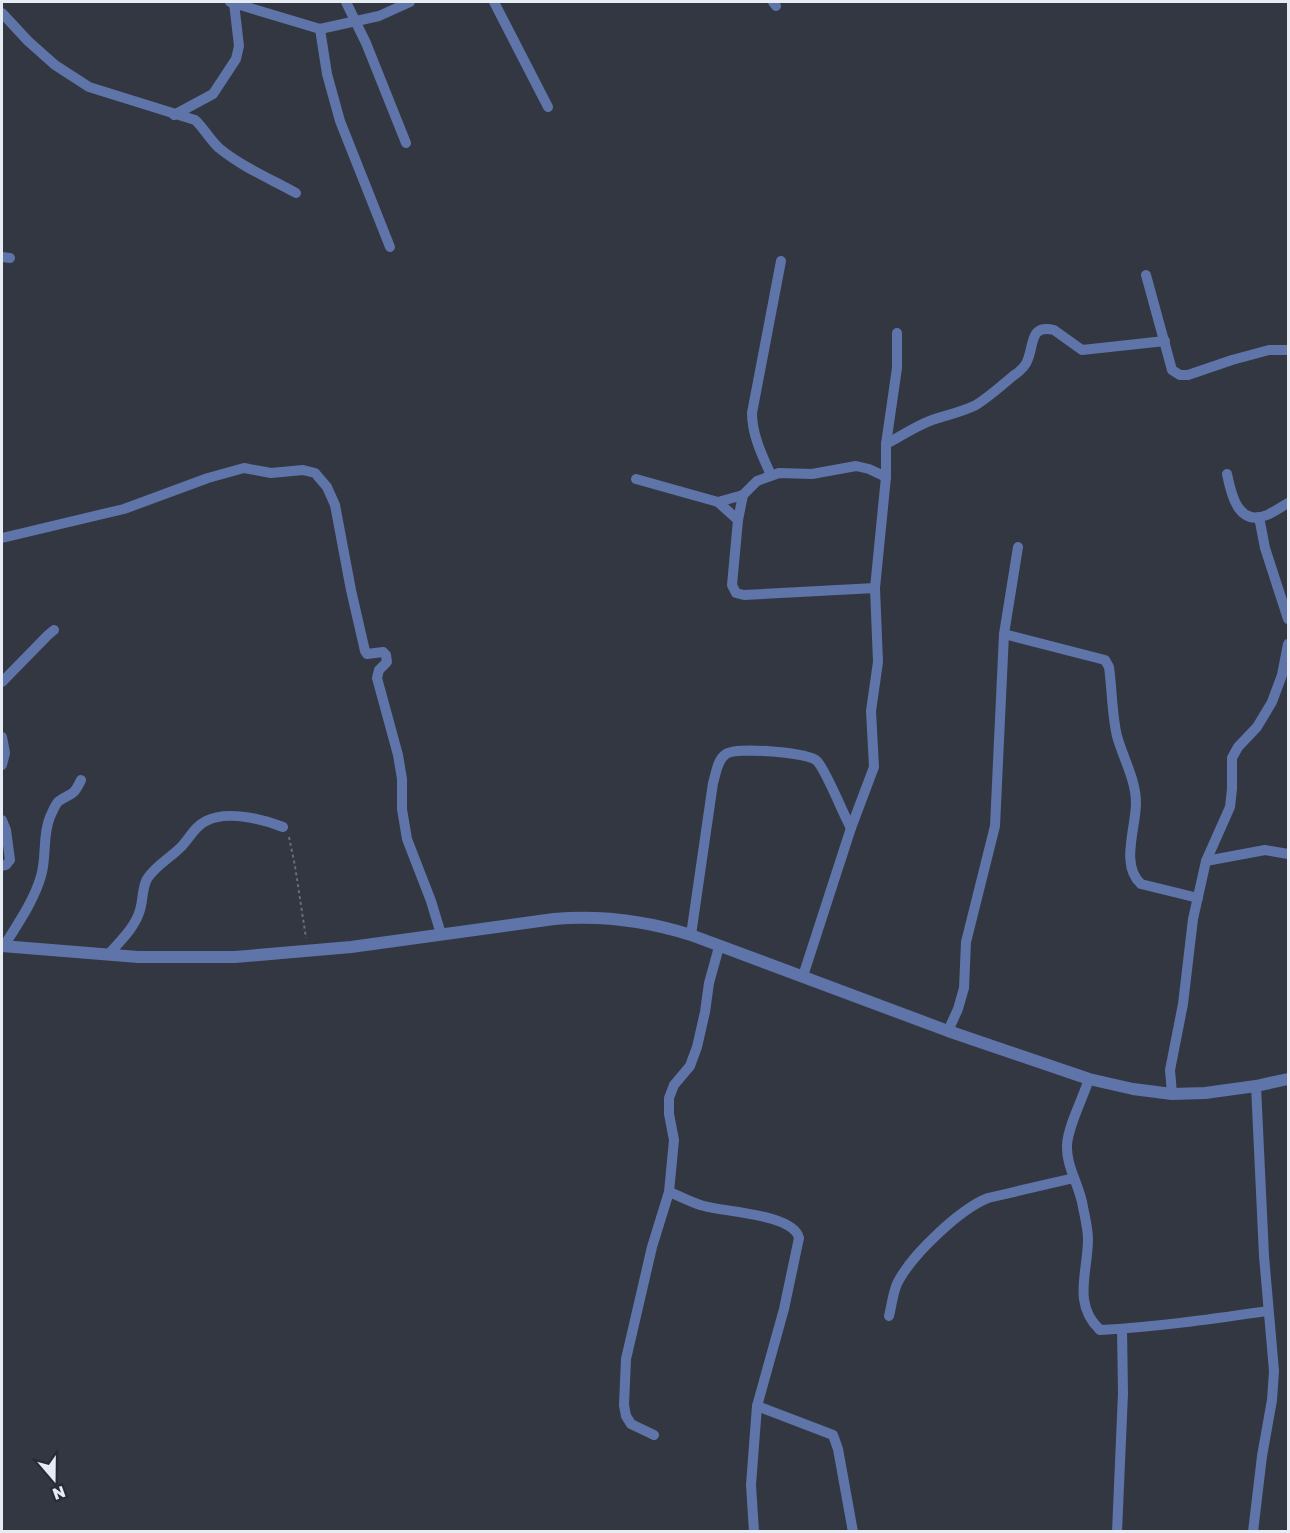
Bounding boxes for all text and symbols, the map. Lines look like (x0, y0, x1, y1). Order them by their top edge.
north arrow (24, 1449, 84, 1509)
text: N (50, 1482, 68, 1505)

